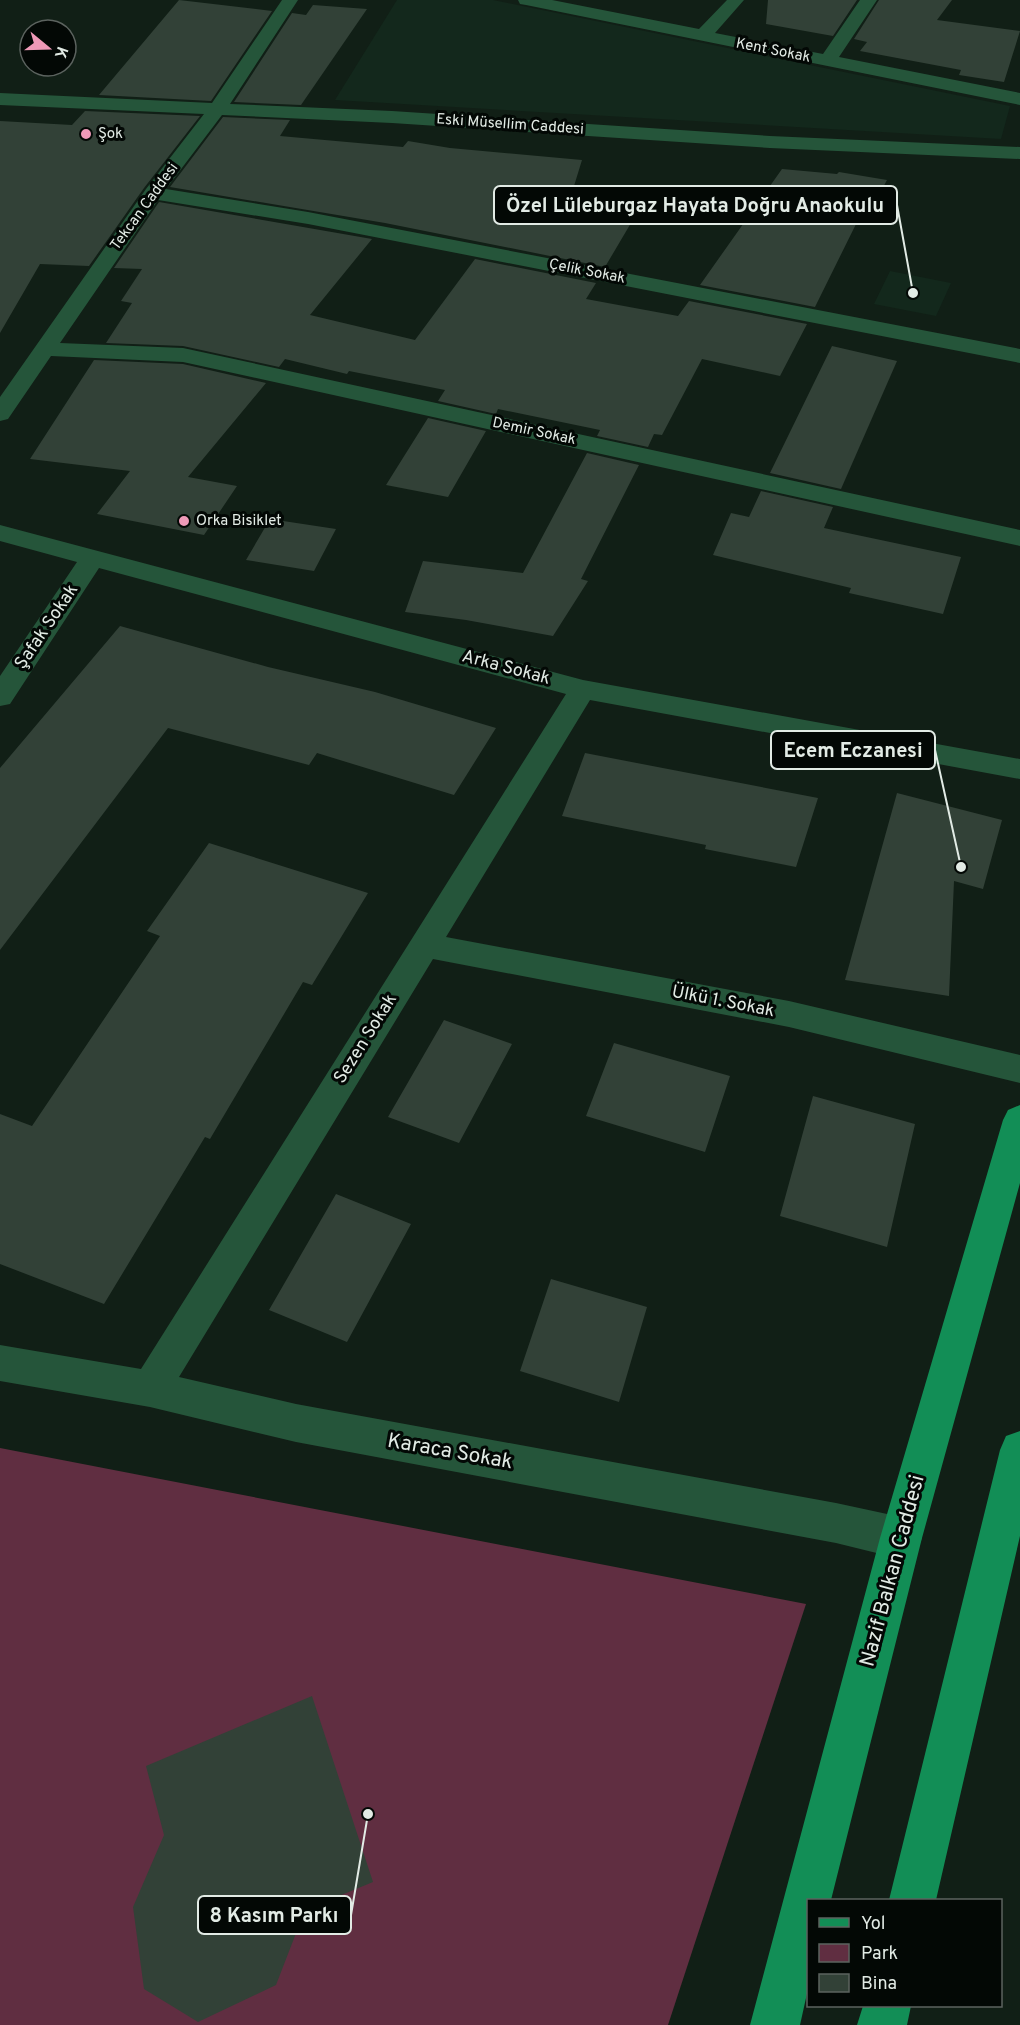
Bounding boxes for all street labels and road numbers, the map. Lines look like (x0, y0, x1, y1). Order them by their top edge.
street label: Kent Sokak (734, 34, 812, 68)
street label: Eski Müsellim Caddesi (436, 110, 584, 140)
street label: Tekcan Caddesi (107, 159, 183, 255)
street label: Çelik Sokak (547, 255, 627, 289)
street label: Demir Sokak (491, 414, 577, 450)
street label: Şafak Sokak (10, 580, 84, 674)
street label: Arka Sokak (459, 645, 553, 691)
street label: Ülkü 1. Sokak (670, 979, 777, 1023)
street label: Sezen Sokak (329, 990, 403, 1088)
street label: Karaca Sokak (385, 1428, 515, 1476)
street label: Nazif Balkan Caddesi (854, 1472, 932, 1670)

